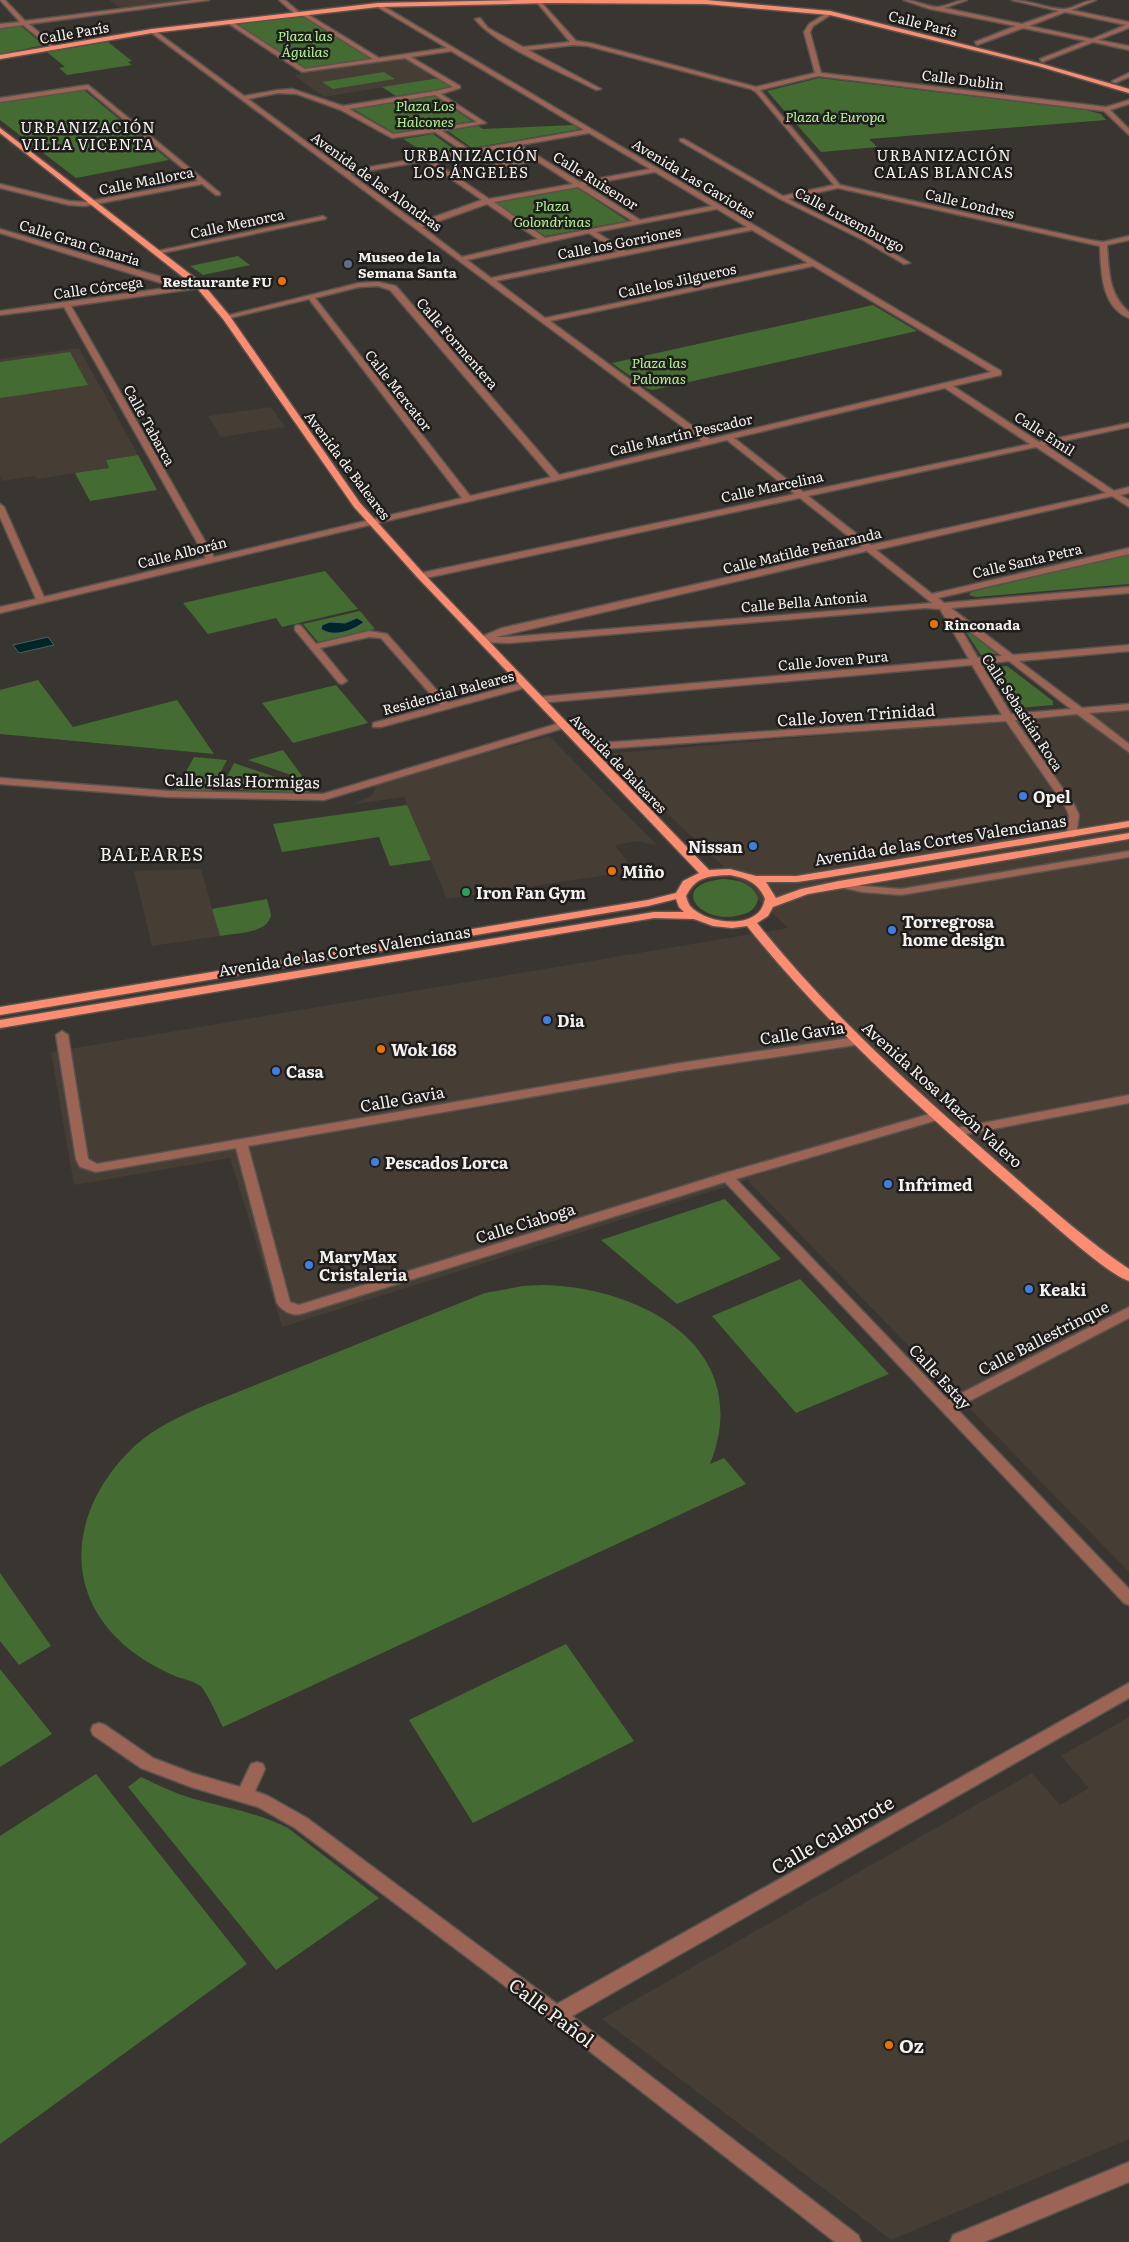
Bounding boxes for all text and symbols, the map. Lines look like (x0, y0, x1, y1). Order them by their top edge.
street label: Calle París (887, 5, 959, 41)
street label: Calle París (38, 16, 110, 48)
park label: Plaza las Águilas (277, 25, 333, 61)
street label: Calle Dublin (921, 64, 1005, 94)
park label: Plaza Los Halcones (396, 95, 454, 131)
park label: Plaza de Europa (785, 106, 885, 126)
district label: URBANIZACIÓN VILLA VICENTA (20, 115, 156, 155)
street label: Avenida de las Alondras (307, 127, 447, 235)
street label: Avenida Las Gaviotas (629, 133, 759, 223)
district label: URBANIZACIÓN LOS ÁNGELES (403, 143, 539, 183)
district label: URBANIZACIÓN CALAS BLANCAS (874, 143, 1014, 183)
street label: Calle Ruisenor (550, 146, 643, 214)
street label: Calle Mallorca (97, 161, 196, 199)
street label: Calle Luxemburgo (792, 182, 908, 256)
street label: Calle Londres (923, 183, 1017, 223)
park label: Plaza Golondrinas (513, 195, 591, 231)
street label: Calle Menorca (188, 203, 286, 243)
street label: Calle Gran Canaria (17, 214, 143, 270)
street label: Calle los Gorriones (556, 220, 682, 264)
place label: Museo de la Semana Santa (358, 246, 458, 282)
marker: Museo de la Semana Santa (342, 258, 354, 270)
street label: Calle los Jilgueros (616, 258, 738, 302)
street label: Calle Córcega (52, 271, 145, 303)
place label: Restaurante FU (162, 271, 272, 291)
marker: Restaurante FU (276, 275, 288, 287)
street label: Calle Formentera (413, 293, 504, 394)
street label: Calle Mercator (361, 345, 437, 435)
park label: Plaza las Palomas (631, 352, 687, 388)
street label: Calle Tabarca (119, 381, 181, 470)
street label: Calle Emil (1011, 406, 1079, 460)
street label: Avenida de Baleares (301, 407, 395, 523)
street label: Calle Martín Pescador (608, 408, 755, 460)
street label: Calle Marcelina (719, 465, 826, 507)
street label: Calle Matilde Peñaranda (721, 522, 884, 578)
street label: Calle Alborán (135, 531, 229, 573)
street label: Calle Santa Petra (970, 538, 1084, 582)
street label: Calle Bella Antonia (740, 585, 868, 616)
place label: Rinconada (944, 614, 1021, 634)
marker: Rinconada (928, 618, 940, 630)
street label: Calle Joven Pura (777, 645, 889, 675)
street label: Calle Sebastián Roca (978, 649, 1069, 775)
street label: Residencial Baleares (380, 665, 516, 719)
street label: Calle Joven Trinidad (776, 696, 936, 731)
street label: Avenida de Baleares (566, 709, 672, 817)
street label: Calle Islas Hormigas (164, 767, 320, 793)
place label: Opel (1033, 784, 1071, 808)
marker: Opel (1017, 790, 1029, 802)
street label: Avenida de las Cortes Valencianas (812, 807, 1068, 871)
place label: Nissan (688, 834, 743, 858)
district label: BALEARES (100, 840, 204, 867)
marker: Nissan (747, 840, 759, 852)
place label: Miño (622, 859, 665, 883)
marker: Miño (606, 865, 618, 877)
place label: Iron Fan Gym (476, 880, 586, 904)
marker: Iron Fan Gym (460, 886, 472, 898)
place label: Torregrosa home design (902, 909, 1005, 951)
street label: Avenida de las Cortes Valencianas (216, 918, 472, 982)
marker: Torregrosa home design (886, 924, 898, 936)
place label: Dia (557, 1008, 585, 1032)
marker: Dia (541, 1014, 553, 1026)
street label: Calle Gavia (758, 1014, 846, 1050)
street label: Avenida Rosa Mazón Valero (857, 1015, 1029, 1173)
place label: Wok 168 (391, 1037, 457, 1061)
marker: Wok 168 (375, 1043, 387, 1055)
place label: Casa (286, 1059, 324, 1083)
marker: Casa (270, 1065, 282, 1077)
street label: Calle Gavia (358, 1079, 446, 1117)
place label: Pescados Lorca (385, 1150, 509, 1174)
marker: Pescados Lorca (369, 1156, 381, 1168)
place label: Infrimed (898, 1172, 973, 1196)
marker: Infrimed (882, 1178, 894, 1190)
street label: Calle Ciaboga (472, 1195, 578, 1249)
place label: MaryMax Cristaleria (319, 1244, 408, 1286)
marker: MaryMax Cristaleria (303, 1259, 315, 1271)
place label: Keaki (1039, 1277, 1086, 1301)
marker: Keaki (1023, 1283, 1035, 1295)
street label: Calle Ballestrinque (973, 1294, 1113, 1380)
street label: Calle Estay (904, 1338, 978, 1415)
street label: Calle Calabrote (766, 1787, 899, 1880)
street label: Calle Pañol (503, 1971, 601, 2053)
place label: Oz (899, 2031, 924, 2059)
marker: Oz (883, 2039, 895, 2051)

